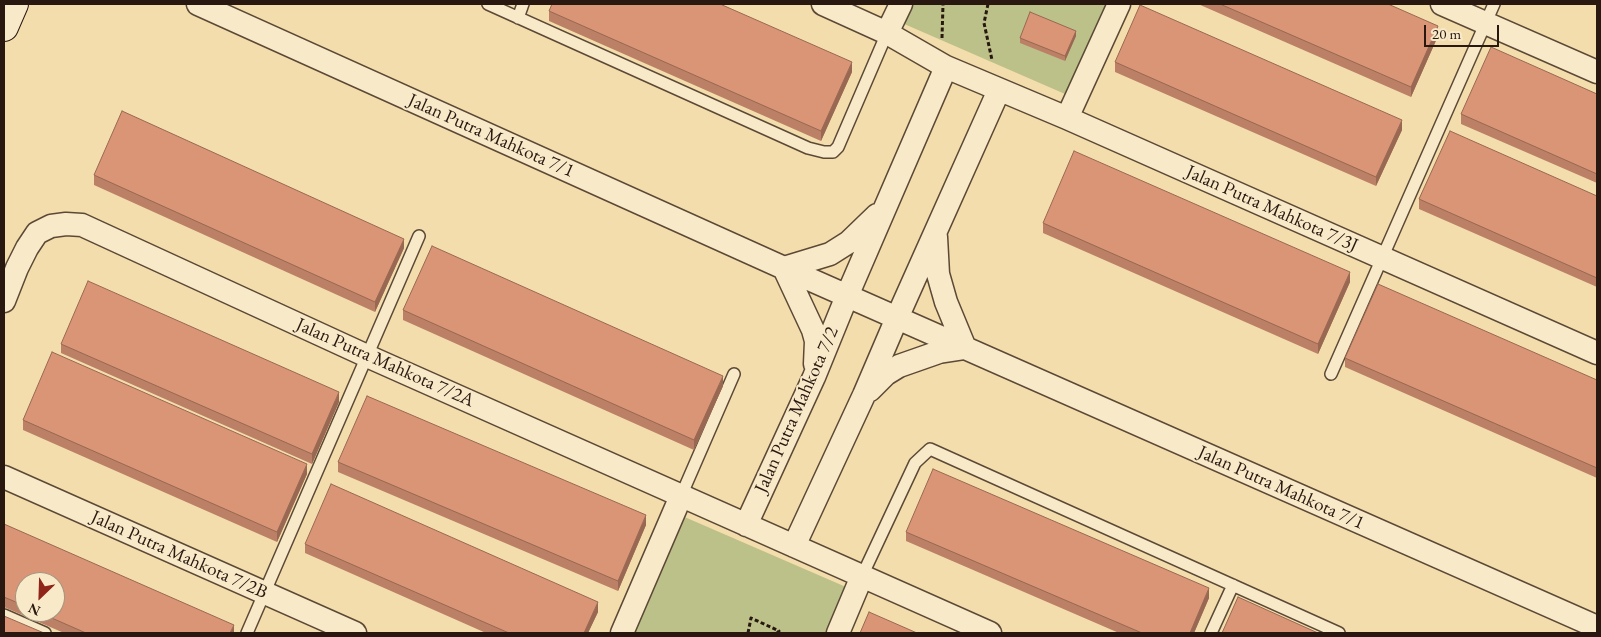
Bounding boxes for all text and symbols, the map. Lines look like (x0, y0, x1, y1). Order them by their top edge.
scale bar (1426, 15, 1501, 47)
text: 20 m (1432, 24, 1461, 43)
street label: Jalan Putra Mahkota 7/1 (404, 89, 578, 183)
street label: Jalan Putra Mahkota 7/3J (1182, 161, 1362, 257)
street label: Jalan Putra Mahkota 7/2A (292, 313, 478, 413)
street label: Jalan Putra Mahkota 7/2 (750, 323, 844, 497)
street label: Jalan Putra Mahkota 7/1 (1194, 441, 1368, 535)
street label: Jalan Putra Mahkota 7/2B (87, 506, 271, 604)
north arrow (15, 572, 65, 622)
text: N (25, 599, 43, 620)

